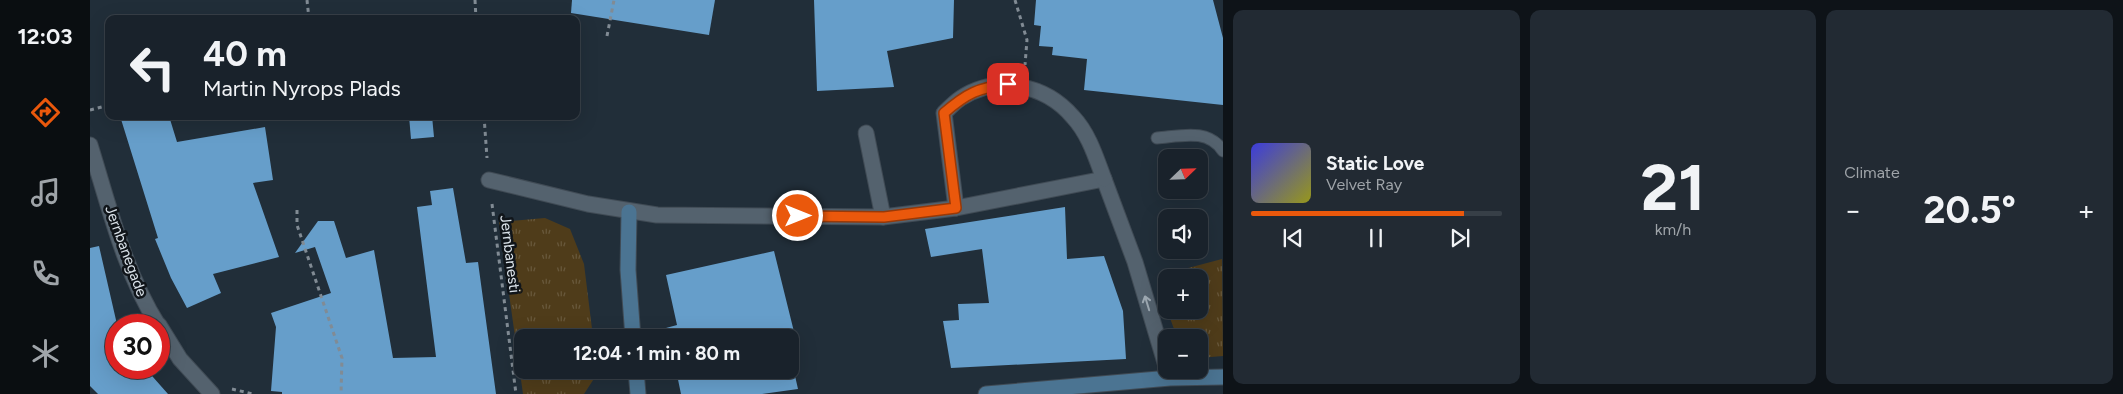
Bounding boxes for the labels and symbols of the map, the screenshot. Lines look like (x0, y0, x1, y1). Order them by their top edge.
pin (987, 63, 1029, 105)
north arrow (1158, 149, 1208, 199)
position arrow (771, 189, 823, 241)
street label: Jernbanegade (101, 203, 151, 299)
street label: Jernbanesti (496, 214, 524, 294)
one-way arrow (1142, 295, 1152, 311)
speed limit sign: 30 (105, 314, 170, 379)

